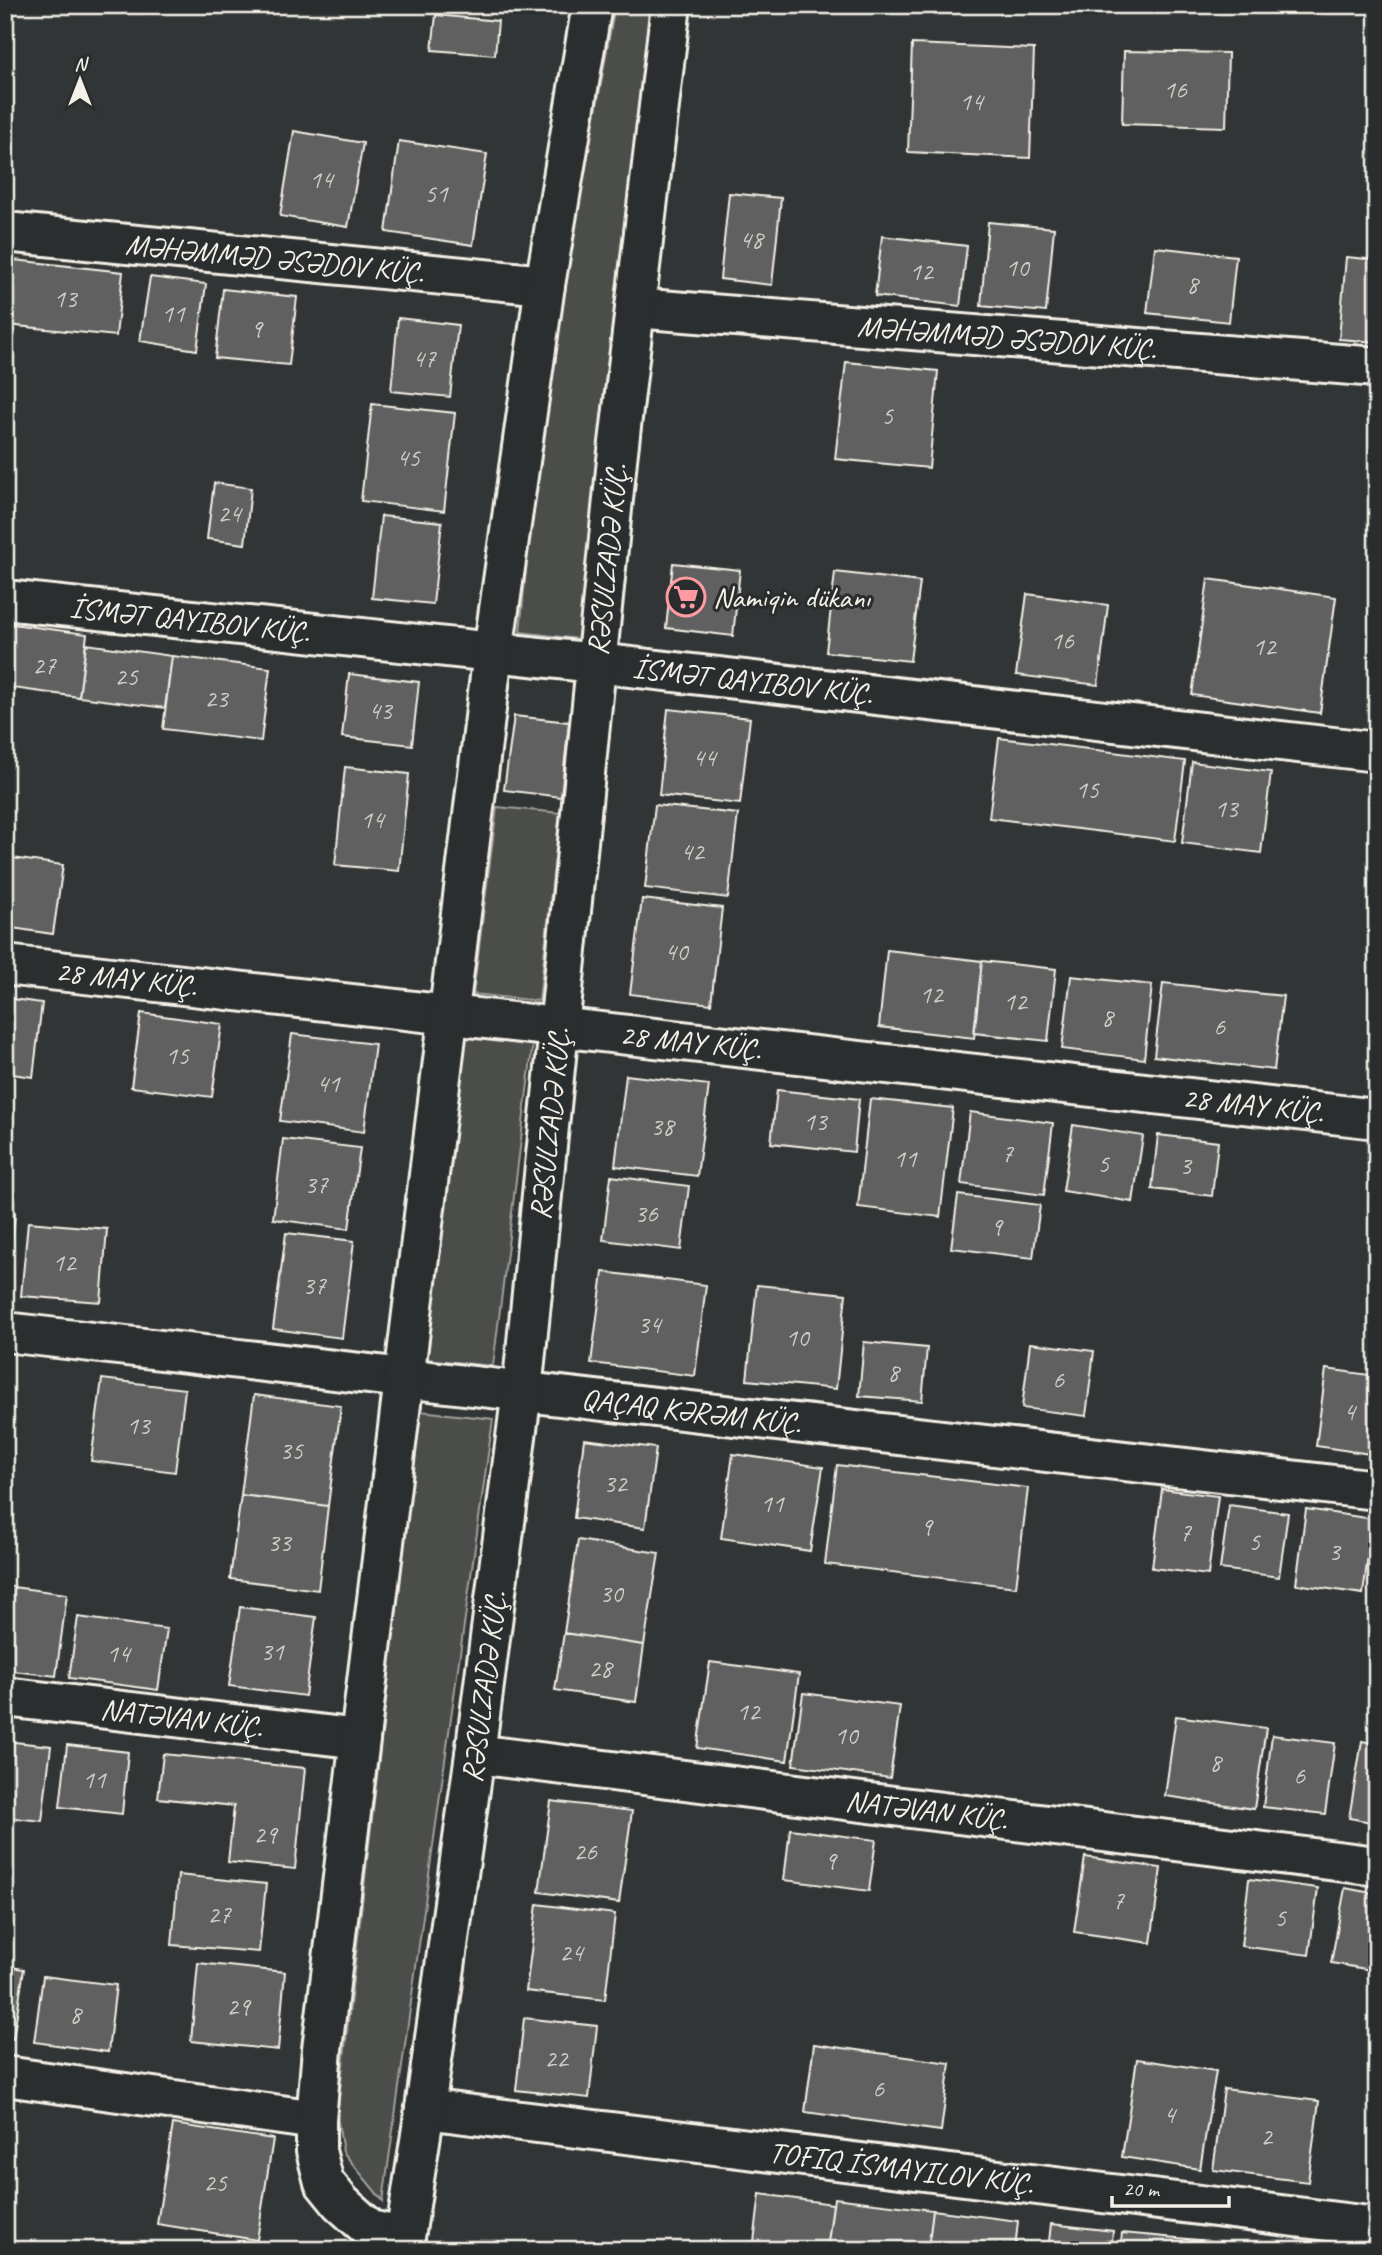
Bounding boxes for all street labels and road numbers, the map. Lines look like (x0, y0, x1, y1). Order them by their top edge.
street label: MƏHƏMMƏD ƏSƏDOV KÜÇ. (124, 225, 426, 292)
street label: MƏHƏMMƏD ƏSƏDOV KÜÇ. (856, 307, 1158, 368)
street label: RƏSULZADƏ KÜÇ. (578, 462, 636, 657)
street label: İSMƏT QAYIBOV KÜÇ. (68, 588, 312, 651)
street label: İSMƏT QAYIBOV KÜÇ. (631, 648, 875, 713)
street label: 28 MAY KÜÇ. (54, 952, 199, 1005)
street label: 28 MAY KÜÇ. (618, 1015, 763, 1069)
street label: RƏSULZADƏ KÜÇ. (521, 1026, 578, 1221)
street label: 28 MAY KÜÇ. (1181, 1078, 1326, 1132)
street label: QAÇAQ KƏRƏM KÜÇ. (580, 1380, 803, 1443)
street label: RƏSULZADƏ KÜÇ. (452, 1589, 515, 1785)
street label: NATƏVAN KÜÇ. (99, 1689, 265, 1746)
street label: NATƏVAN KÜÇ. (843, 1781, 1010, 1839)
street label: TOFIQ İSMAYILOV KÜÇ. (767, 2133, 1036, 2203)

